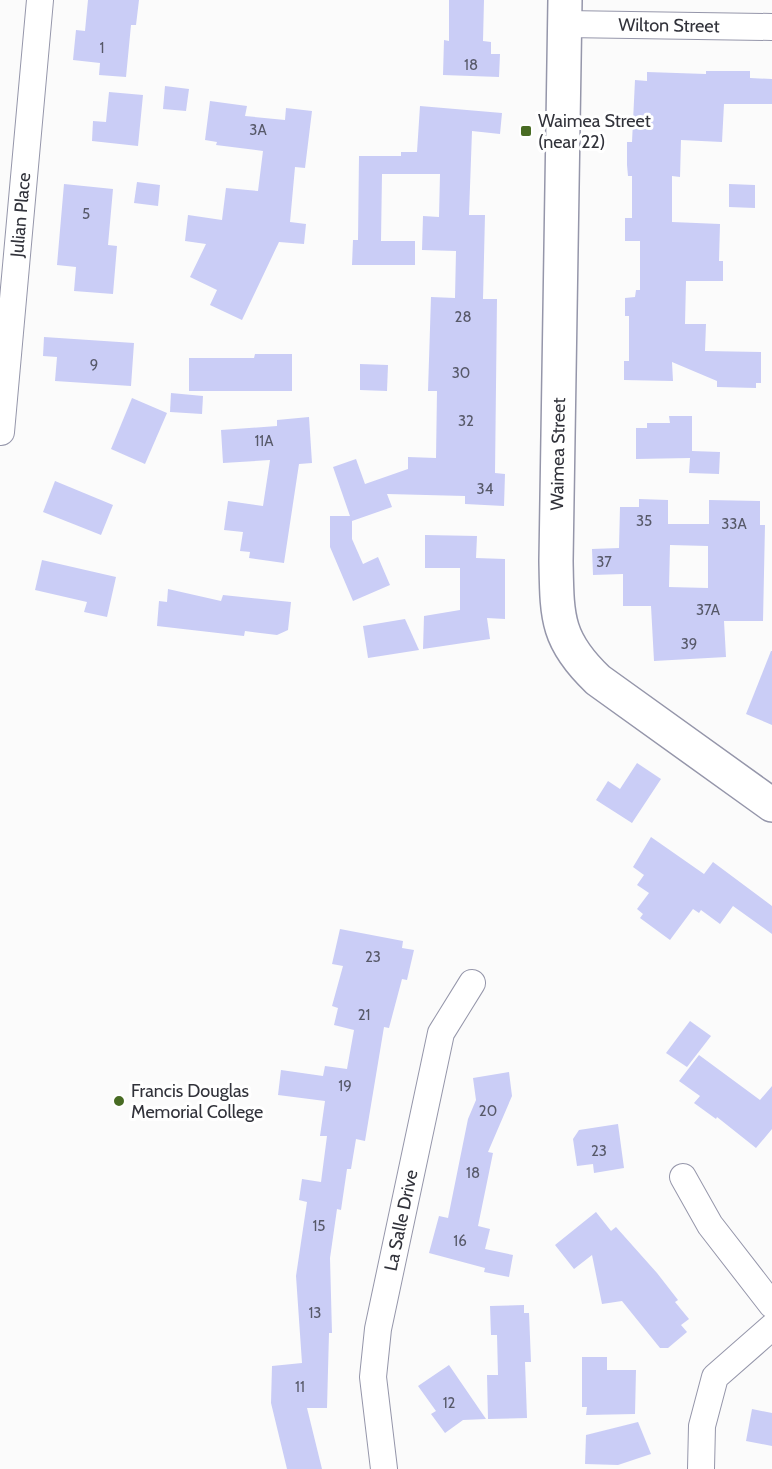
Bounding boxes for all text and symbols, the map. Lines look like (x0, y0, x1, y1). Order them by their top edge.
street label: Wilton Street (618, 14, 720, 37)
house number: 1 (100, 39, 104, 57)
house number: 18 (464, 56, 478, 74)
place label: Waimea Street (near 22) (538, 110, 651, 153)
house number: 3A (249, 121, 267, 139)
marker: Waimea Street (near 22) (519, 124, 533, 138)
street label: Julian Place (6, 172, 35, 259)
house number: 5 (82, 205, 90, 223)
house number: 28 (455, 308, 471, 326)
house number: 9 (90, 356, 98, 374)
house number: 30 (452, 364, 470, 382)
street label: Waimea Street (546, 397, 570, 511)
house number: 32 (458, 412, 474, 430)
house number: 11A (254, 432, 274, 450)
house number: 34 (477, 480, 494, 498)
house number: 35 (636, 512, 652, 530)
house number: 33A (721, 515, 747, 533)
house number: 37 (596, 553, 612, 571)
house number: 37A (696, 601, 721, 619)
house number: 39 (681, 635, 697, 653)
house number: 23 (365, 948, 381, 966)
house number: 21 (358, 1006, 370, 1024)
house number: 19 (338, 1077, 352, 1095)
place label: Francis Douglas Memorial College (131, 1080, 263, 1123)
marker: Francis Douglas Memorial College (112, 1094, 126, 1108)
house number: 20 (479, 1102, 497, 1120)
house number: 23 (591, 1142, 607, 1160)
house number: 18 (466, 1164, 480, 1182)
street label: La Salle Drive (380, 1168, 423, 1273)
house number: 15 (312, 1217, 326, 1235)
house number: 16 (453, 1232, 467, 1250)
house number: 13 (308, 1304, 322, 1322)
house number: 11 (295, 1378, 305, 1396)
house number: 12 (443, 1394, 456, 1412)

